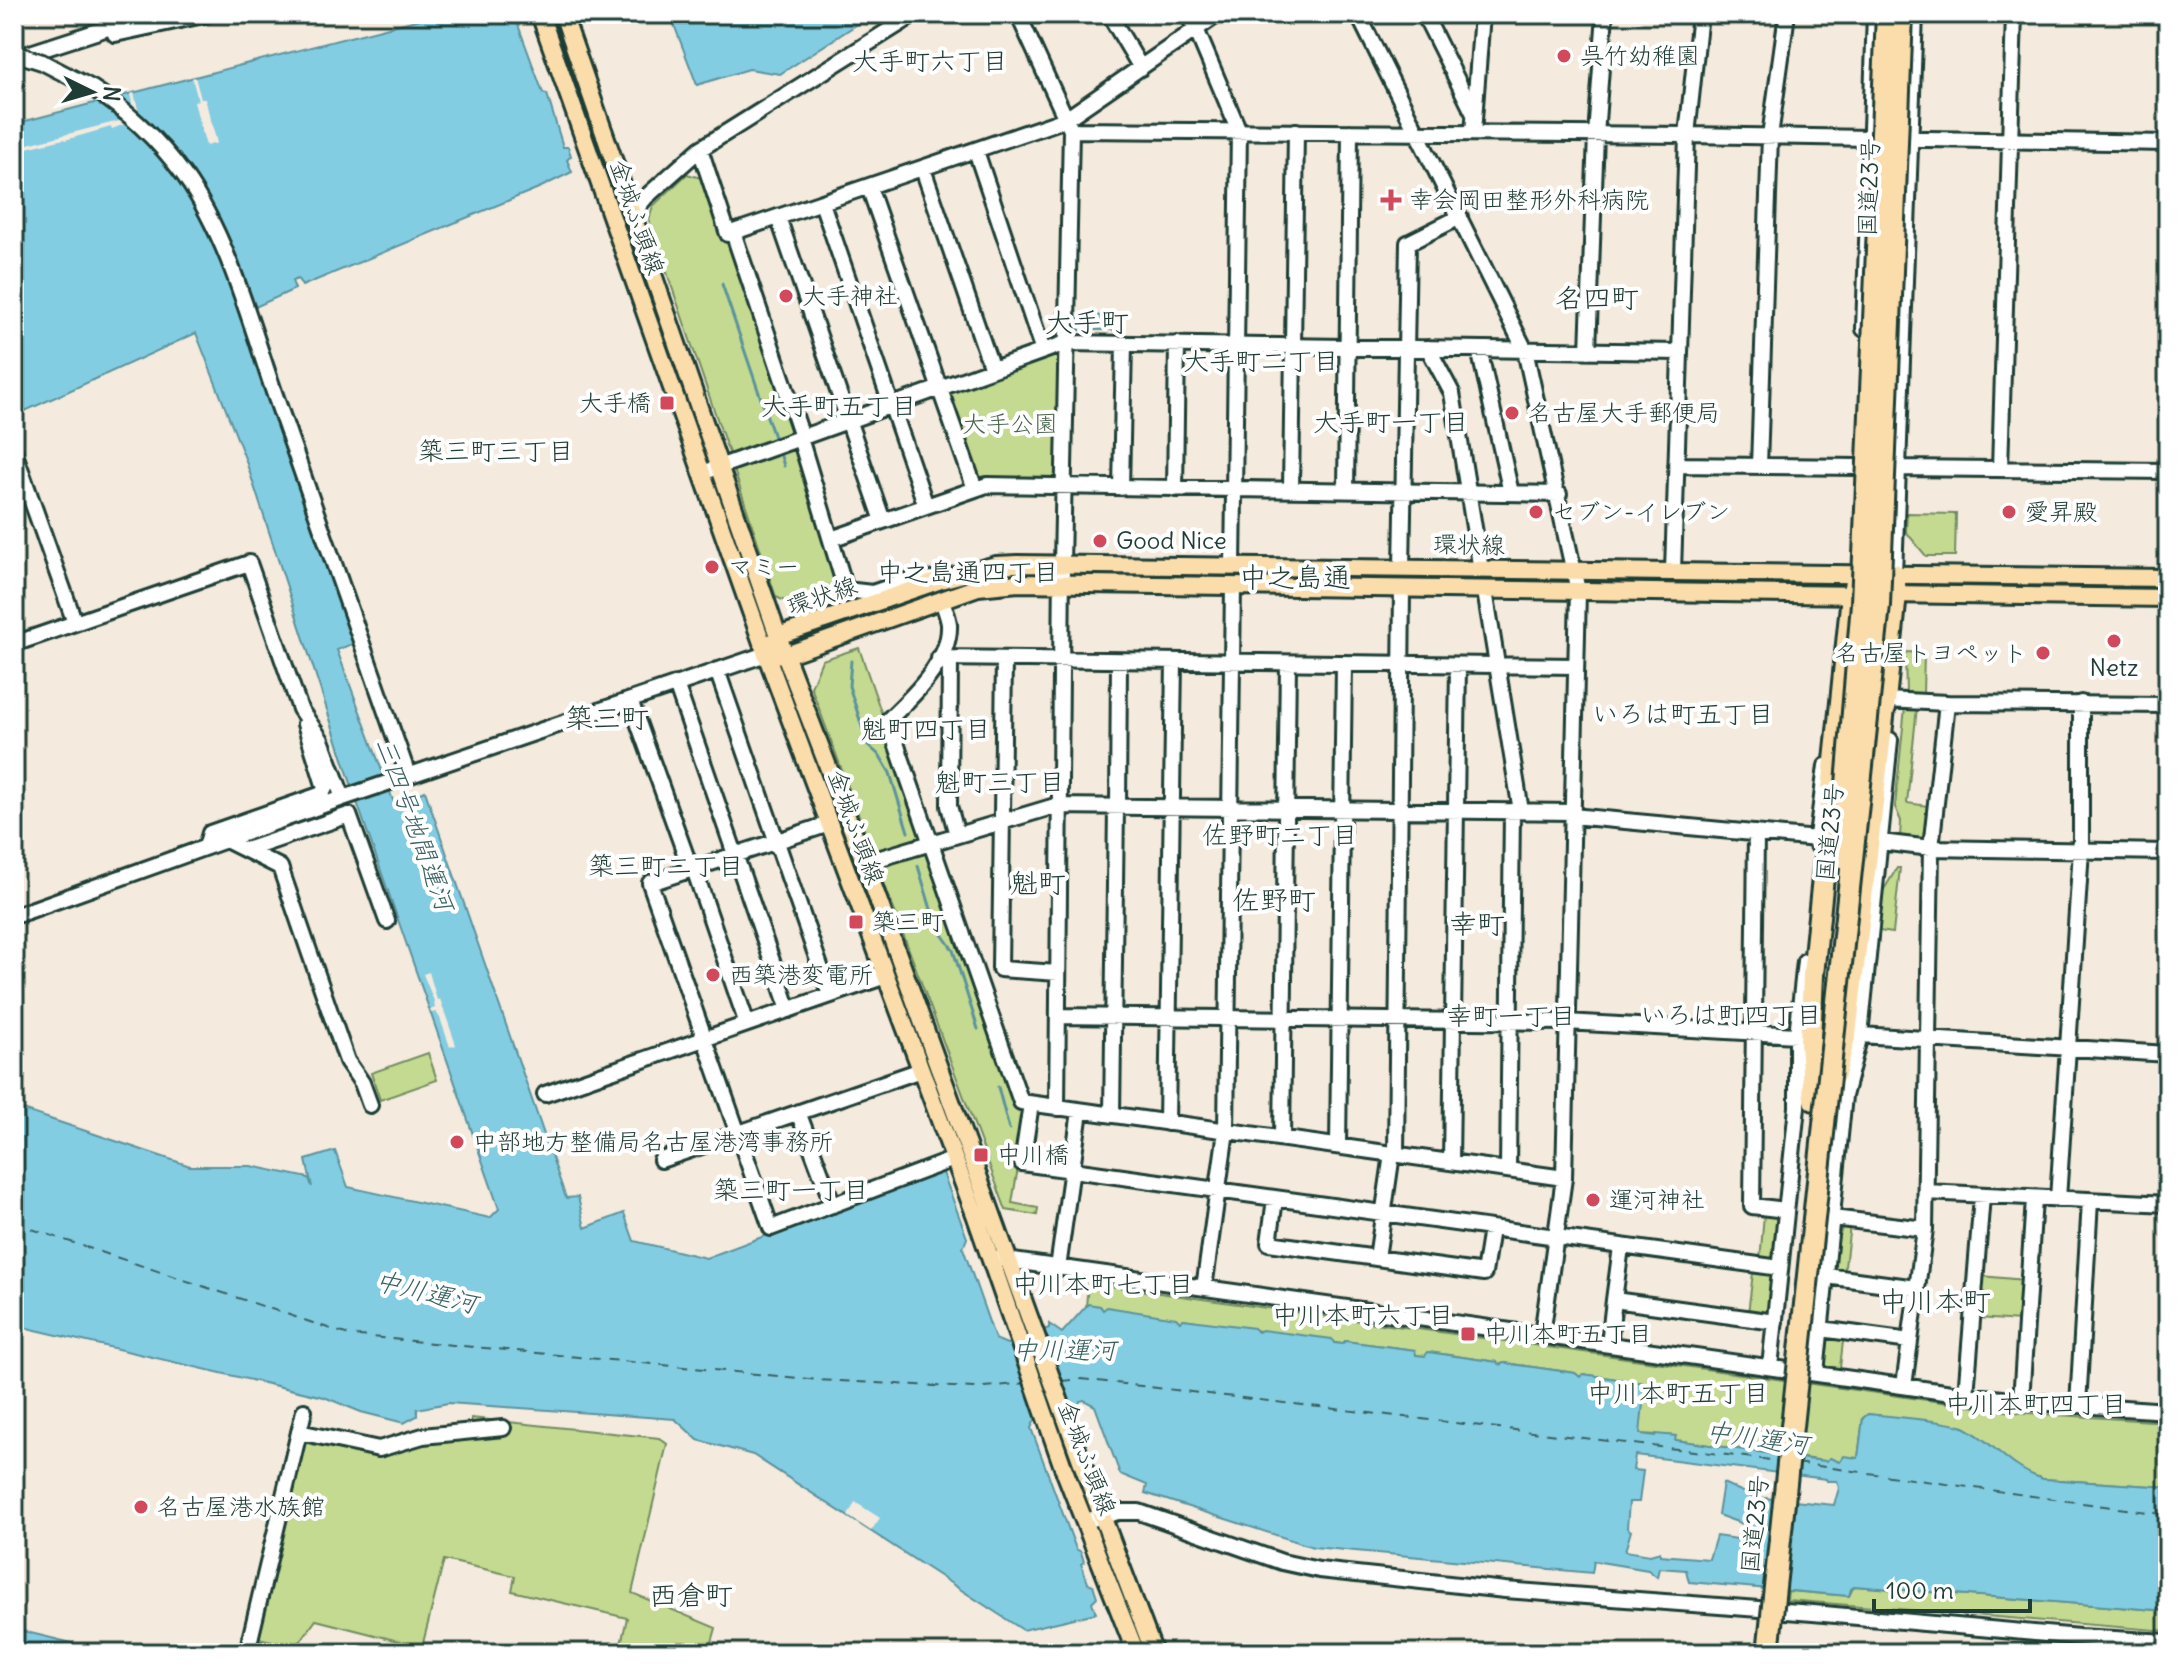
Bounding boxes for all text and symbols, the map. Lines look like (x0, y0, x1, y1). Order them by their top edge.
place label: 呉竹幼稚園 (1580, 40, 1700, 70)
district label: 大手町六丁目 (852, 44, 1008, 77)
marker: 呉竹幼稚園 (1555, 47, 1573, 65)
north arrow (52, 52, 132, 132)
text: N (97, 85, 127, 103)
street label: 国道23号 (1851, 137, 1885, 237)
street label: 金城ふ頭線 (604, 155, 672, 278)
place label: 幸会岡田整形外科病院 (1409, 184, 1649, 214)
marker: 幸会岡田整形外科病院 (1380, 189, 1402, 211)
place label: 大手神社 (802, 280, 898, 310)
district label: 名四町 (1555, 280, 1639, 316)
marker: 大手神社 (777, 287, 795, 305)
district label: 大手町 (1045, 304, 1129, 340)
district label: 大手町二丁目 (1183, 344, 1339, 377)
place label: 大手橋 (579, 387, 651, 417)
district label: 大手町五丁目 (761, 389, 917, 422)
marker: 大手橋 (658, 394, 676, 412)
place label: 名古屋大手郵便局 (1528, 397, 1720, 427)
marker: 名古屋大手郵便局 (1503, 404, 1521, 422)
district label: 大手町一丁目 (1313, 405, 1469, 438)
park label: 大手公園 (962, 408, 1058, 438)
district label: 築三町三丁目 (418, 434, 574, 467)
place label: セブン-イレブン (1552, 496, 1730, 526)
place label: 愛昇殿 (2025, 496, 2097, 526)
marker: セブン-イレブン (1527, 503, 1545, 521)
marker: 愛昇殿 (2000, 503, 2018, 521)
place label: Good Nice (1116, 525, 1227, 555)
street label: 環状線 (1433, 528, 1505, 560)
marker: Good Nice (1091, 532, 1109, 550)
place label: マミー (728, 551, 800, 581)
district label: 中之島通四丁目 (877, 555, 1059, 588)
marker: マミー (703, 558, 721, 576)
district label: 中之島通 (1239, 559, 1351, 595)
street label: 環状線 (783, 569, 861, 621)
marker: Netz (2105, 632, 2123, 650)
place label: 名古屋トヨペット (1835, 637, 2027, 667)
marker: 名古屋トヨペット (2034, 644, 2052, 662)
place label: Netz (2090, 652, 2138, 682)
district label: いろは町五丁目 (1592, 697, 1774, 730)
district label: 築三町 (565, 700, 649, 736)
district label: 魁町四丁目 (861, 712, 991, 745)
water label: 三四号地間運河 (369, 733, 463, 919)
street label: 金城ふ頭線 (822, 765, 892, 888)
district label: 魁町三丁目 (935, 765, 1065, 798)
street label: 国道23号 (1809, 781, 1849, 883)
district label: 佐野町二丁目 (1202, 818, 1358, 851)
district label: 築三町二丁目 (588, 849, 744, 882)
district label: 魁町 (1010, 865, 1066, 901)
district label: 佐野町 (1232, 882, 1316, 918)
place label: 築三町 (872, 906, 944, 936)
district label: 幸町 (1449, 906, 1505, 942)
marker: 築三町 (847, 913, 865, 931)
place label: 西築港変電所 (729, 959, 873, 989)
marker: 西築港変電所 (704, 966, 722, 984)
district label: いろは町四丁目 (1640, 998, 1822, 1031)
district label: 幸町一丁目 (1446, 999, 1576, 1032)
place label: 中部地方整備局名古屋港湾事務所 (473, 1126, 833, 1156)
marker: 中部地方整備局名古屋港湾事務所 (448, 1133, 466, 1151)
place label: 中川橋 (997, 1139, 1069, 1169)
marker: 中川橋 (972, 1146, 990, 1164)
district label: 築三町一丁目 (713, 1173, 869, 1206)
place label: 運河神社 (1609, 1184, 1705, 1214)
marker: 運河神社 (1584, 1191, 1602, 1209)
water label: 中川運河 (372, 1263, 484, 1321)
district label: 中川本町七丁目 (1012, 1267, 1194, 1300)
district label: 中川本町 (1879, 1283, 1991, 1319)
district label: 中川本町六丁目 (1272, 1298, 1454, 1331)
place label: 中川本町五丁目 (1484, 1318, 1652, 1348)
marker: 中川本町五丁目 (1459, 1325, 1477, 1343)
water label: 中川運河 (1012, 1333, 1120, 1366)
district label: 中川本町五丁目 (1587, 1376, 1769, 1409)
district label: 中川本町四丁目 (1945, 1387, 2127, 1420)
street label: 金城ふ頭線 (1052, 1396, 1123, 1519)
water label: 中川運河 (1703, 1414, 1815, 1462)
street label: 国道23号 (1734, 1473, 1774, 1575)
place label: 名古屋港水族館 (157, 1491, 325, 1521)
marker: 名古屋港水族館 (132, 1498, 150, 1516)
scale bar (1874, 1563, 2030, 1613)
text: 100 m (1886, 1575, 1954, 1605)
district label: 西倉町 (649, 1577, 733, 1613)

